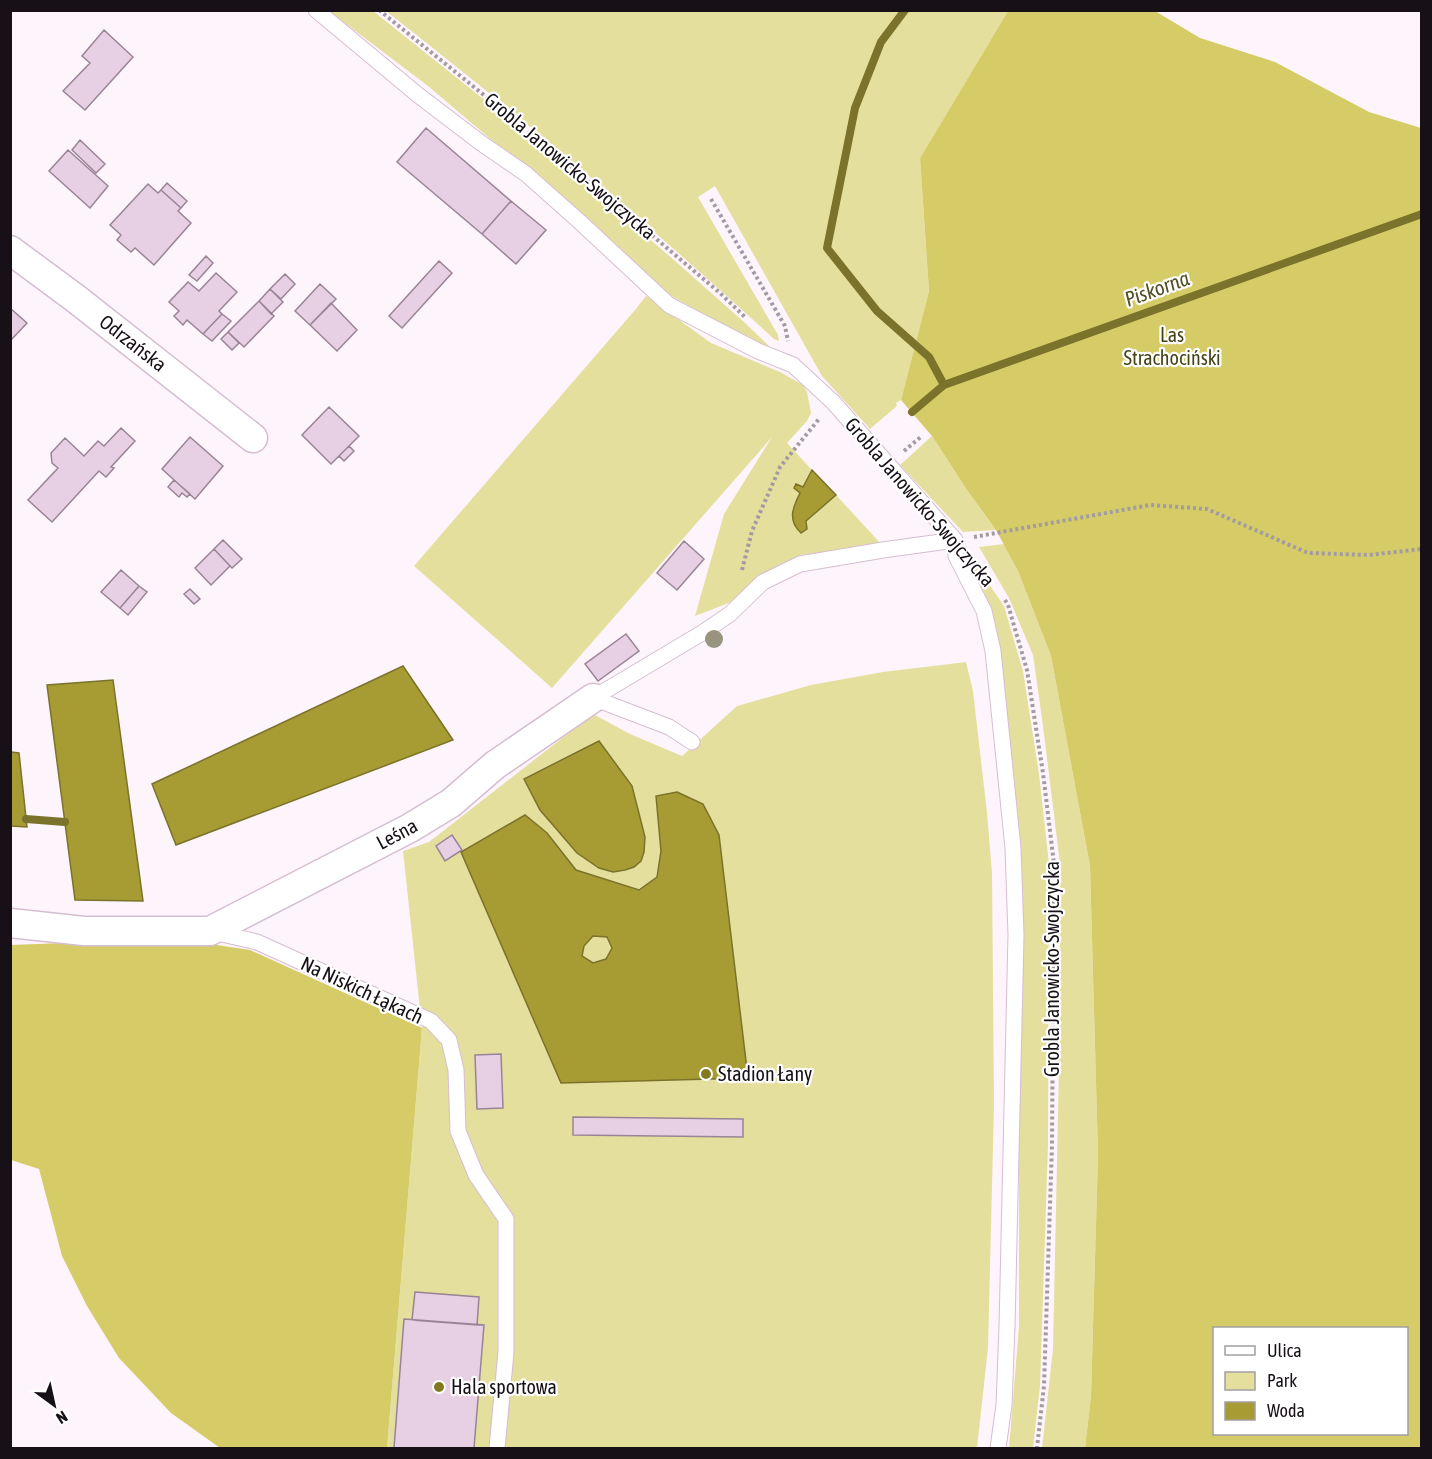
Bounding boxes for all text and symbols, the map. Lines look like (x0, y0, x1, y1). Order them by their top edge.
street label: Grobla Janowicko-Swojczycka (480, 87, 661, 244)
water label: Piskorna (1121, 265, 1192, 311)
street label: Odrzańska (95, 309, 171, 376)
park label: Las Strachociński (1123, 323, 1221, 369)
street label: Grobla Janowicko-Swojczycka (841, 413, 1000, 591)
street label: Leśna (372, 813, 421, 854)
street label: Grobla Janowicko-Swojczycka (1040, 861, 1063, 1077)
street label: Na Niskich Łąkach (297, 951, 427, 1028)
place label: Stadion Łany (718, 1062, 812, 1085)
marker: Stadion Łany (699, 1067, 713, 1081)
legend (1213, 1327, 1408, 1435)
text: Ulica (1267, 1340, 1302, 1361)
text: Park (1267, 1370, 1297, 1391)
north arrow (24, 1375, 84, 1435)
place label: Hala sportowa (451, 1375, 557, 1398)
marker: Hala sportowa (432, 1380, 446, 1394)
text: Woda (1267, 1400, 1305, 1421)
text: N (53, 1407, 71, 1428)

